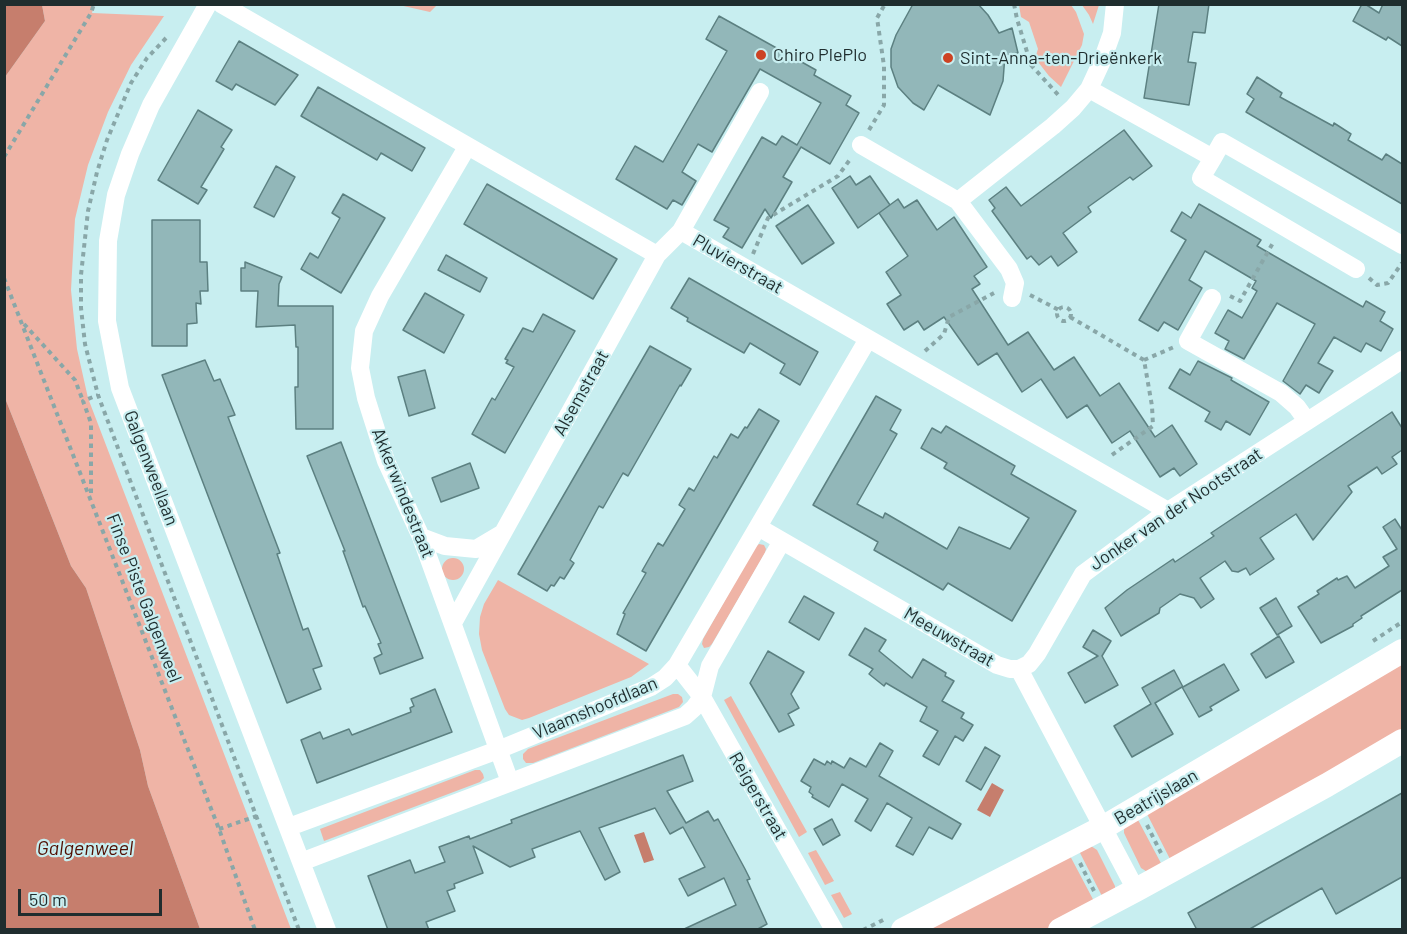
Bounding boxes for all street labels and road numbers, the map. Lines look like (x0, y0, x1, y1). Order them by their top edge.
street label: Pluvierstraat (689, 230, 787, 298)
street label: Alsemstraat (549, 346, 613, 440)
street label: Galgenweellaan (119, 408, 183, 528)
street label: Akkerwindestraat (367, 425, 439, 561)
street label: Jonker van der Nootstraat (1086, 443, 1266, 575)
street label: Finse Piste Galgenweel (102, 511, 186, 685)
street label: Meeuwstraat (900, 602, 998, 672)
street label: Vlaamshoofdlaan (529, 672, 661, 744)
street label: Reigerstraat (724, 748, 792, 844)
street label: Beatrijslaan (1110, 764, 1202, 830)

